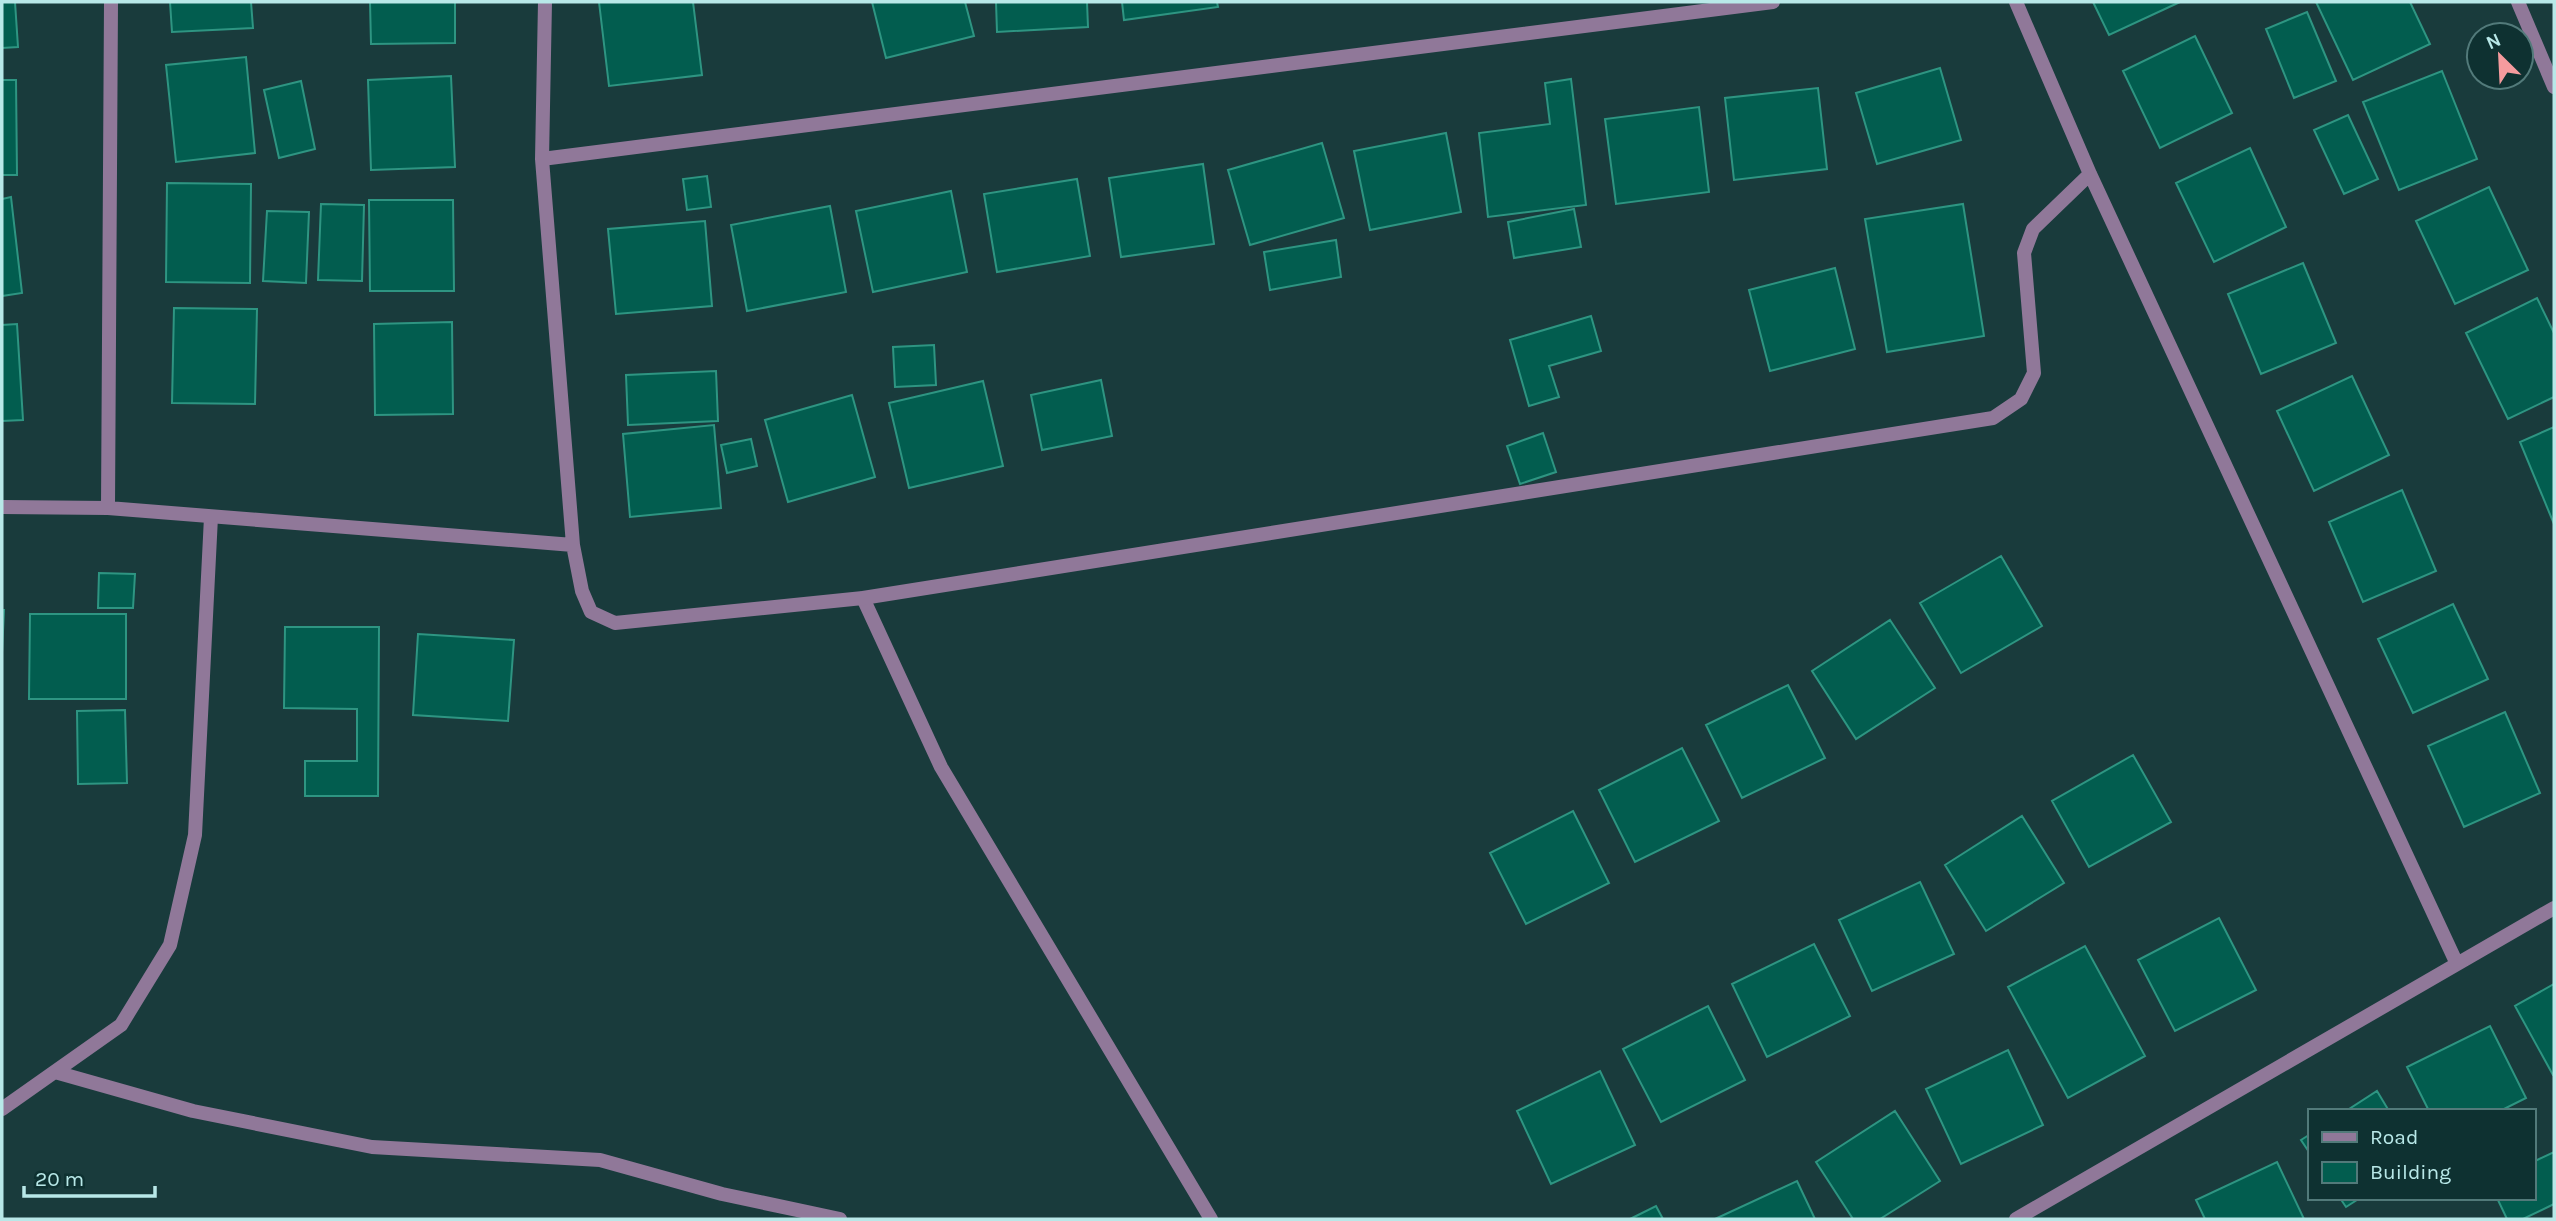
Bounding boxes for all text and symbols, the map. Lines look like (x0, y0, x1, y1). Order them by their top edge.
north arrow (2465, 21, 2535, 91)
text: N (2483, 29, 2504, 54)
legend (2308, 1109, 2535, 1200)
text: Road (2370, 1125, 2418, 1149)
scale bar (24, 1154, 156, 1198)
text: Building (2370, 1160, 2451, 1184)
text: 20 m (35, 1167, 84, 1191)

